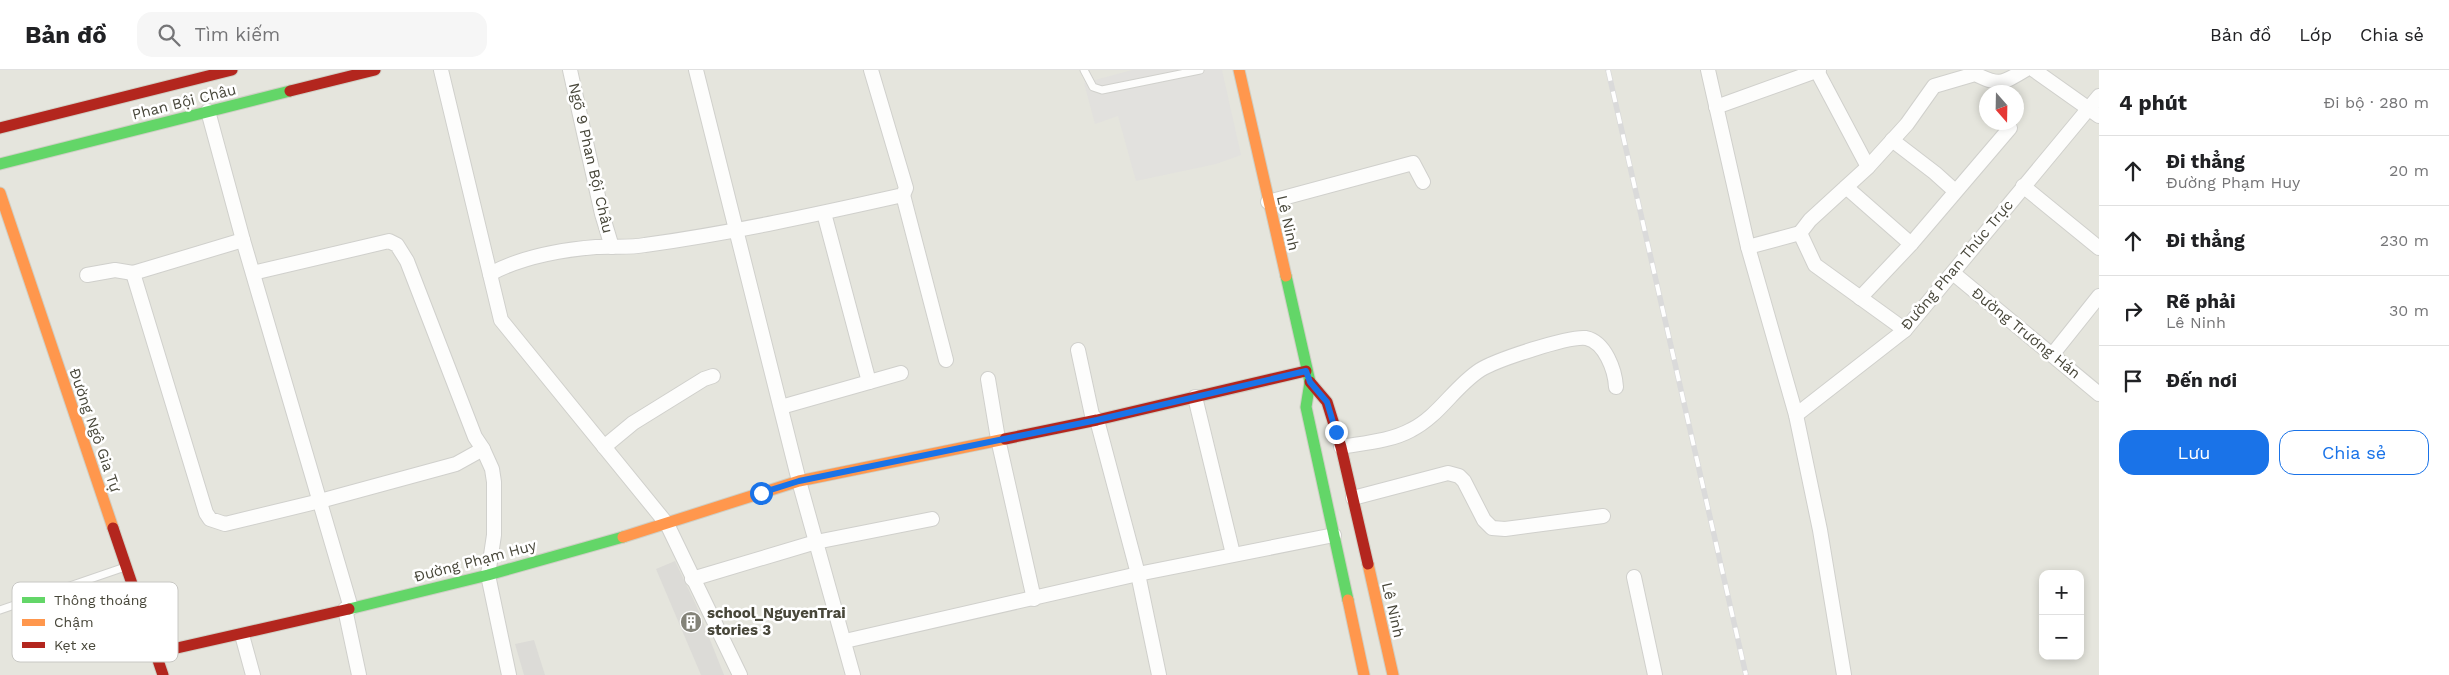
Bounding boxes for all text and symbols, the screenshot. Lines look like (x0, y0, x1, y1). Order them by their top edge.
search box (137, 12, 487, 57)
text: Bản đồ (25, 21, 107, 49)
icon: search (155, 21, 183, 49)
text: Tìm kiếm (195, 23, 280, 46)
text: Bản đồ (2210, 24, 2271, 45)
text: Lớp (2299, 24, 2332, 45)
text: Chia sẻ (2360, 24, 2424, 45)
street label: Phan Bội Châu (130, 80, 238, 124)
street label: Ngõ 9 Phan Bội Châu (565, 81, 617, 235)
north arrow (1979, 85, 2024, 130)
text: 4 phút (2119, 90, 2187, 115)
text: Đi bộ · 280 m (2324, 93, 2429, 112)
text: Đi thẳng (2166, 150, 2245, 173)
icon: ahead (2119, 157, 2147, 185)
text: 20 m (2389, 161, 2429, 180)
text: Đường Phạm Huy (2166, 173, 2300, 192)
street label: Lê Ninh (1273, 194, 1303, 252)
street label: Đường Phan Thúc Trực (1897, 196, 2017, 334)
icon: ahead (2119, 227, 2147, 255)
text: Đi thẳng (2166, 229, 2245, 252)
text: 230 m (2380, 231, 2429, 250)
street label: Đường Trương Hán (1968, 284, 2084, 382)
text: Rẽ phải (2166, 290, 2236, 313)
icon: right (2119, 297, 2147, 325)
text: 30 m (2389, 301, 2429, 320)
text: Lê Ninh (2166, 313, 2226, 332)
street label: Đường Ngô Gia Tự (65, 366, 125, 495)
icon: arrive (2119, 367, 2147, 395)
text: Đến nơi (2166, 369, 2237, 392)
route end (1325, 421, 1348, 444)
button: Lưu (2119, 430, 2269, 475)
button: Chia sẻ (2279, 430, 2429, 475)
route start (750, 482, 773, 505)
street label: Đường Phạm Huy (412, 536, 538, 586)
map controls (2039, 570, 2084, 660)
button: + (2039, 570, 2084, 615)
street label: Lê Ninh (1378, 581, 1408, 639)
legend (12, 582, 178, 662)
text: Thông thoáng (54, 592, 147, 608)
place label: school_NguyenTrai stories 3 (707, 604, 846, 639)
building icon: school_NguyenTrai stories 3 (679, 610, 703, 634)
text: Chậm (54, 614, 94, 630)
button: − (2039, 615, 2084, 660)
text: Kẹt xe (54, 637, 96, 653)

